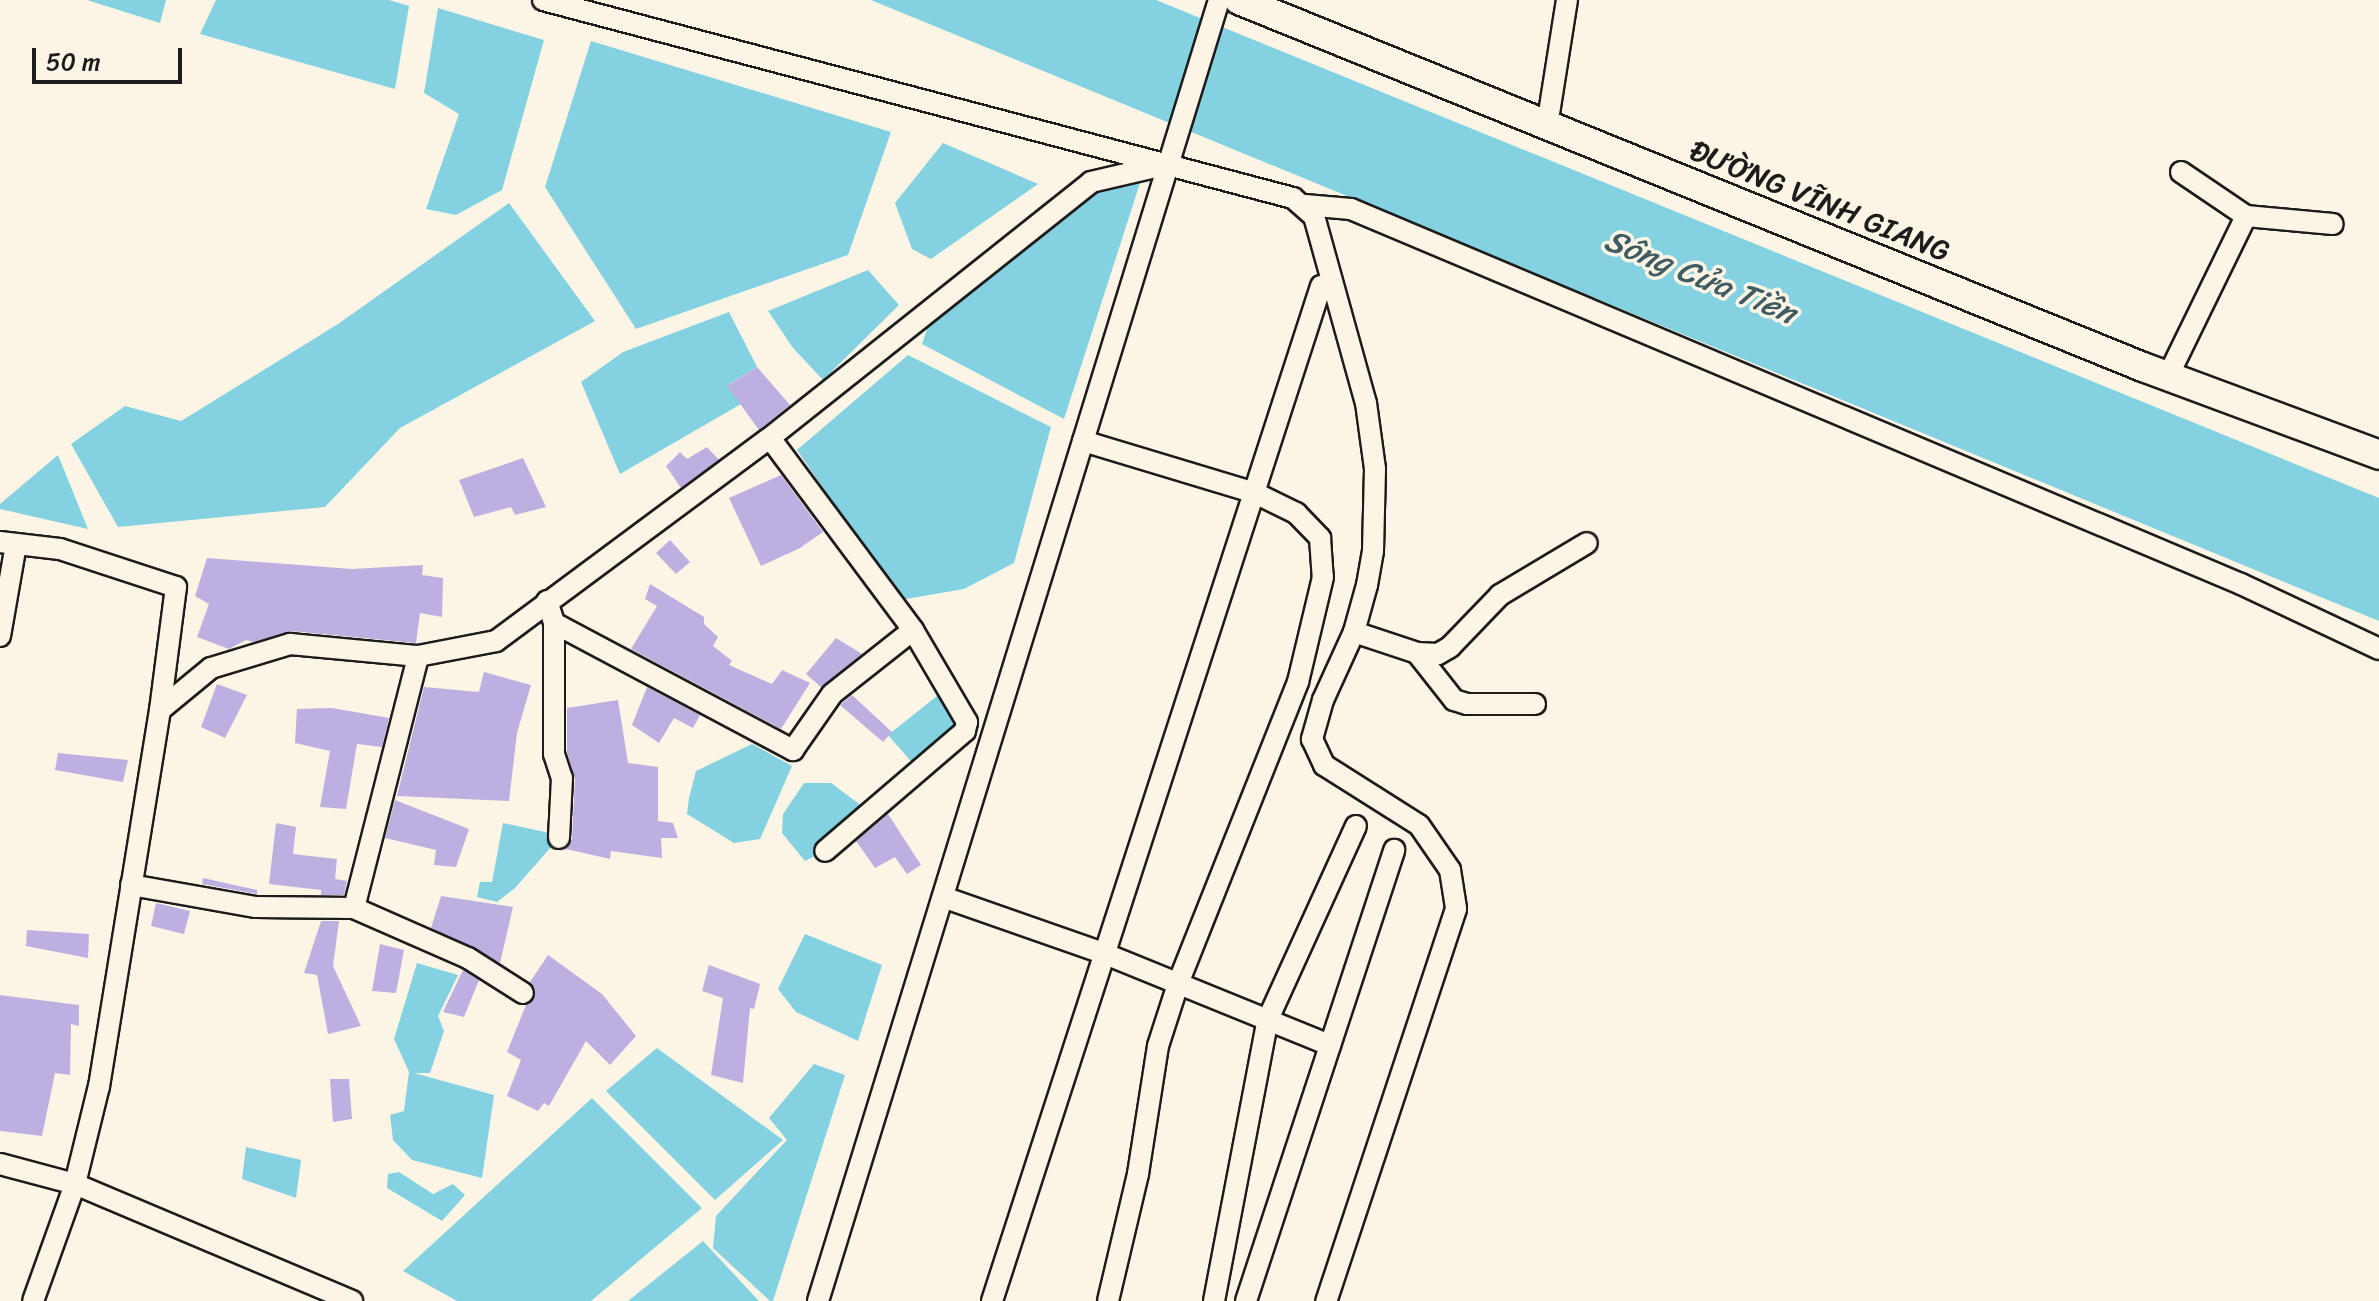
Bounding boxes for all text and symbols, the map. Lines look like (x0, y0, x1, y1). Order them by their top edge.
scale bar (36, 32, 186, 82)
text: 50 m (46, 41, 101, 83)
street label: ĐƯỜNG VĨNH GIANG (1684, 132, 1956, 270)
water label: Sông Cửa Tiền (1599, 221, 1801, 333)

